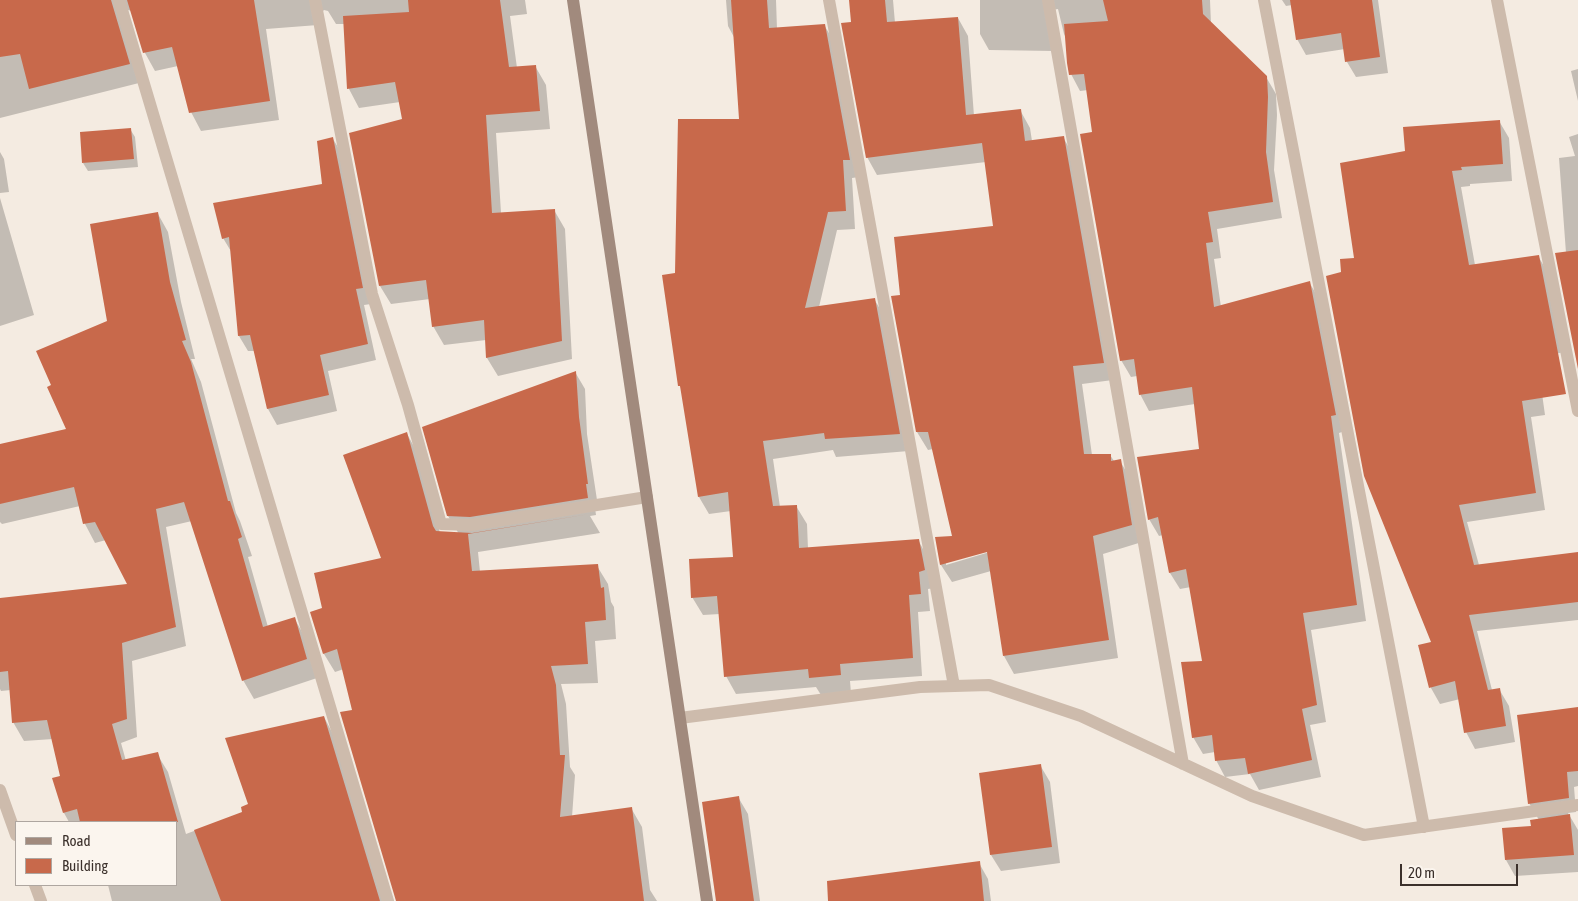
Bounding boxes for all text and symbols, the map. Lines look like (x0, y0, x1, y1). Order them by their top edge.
legend (15, 821, 178, 886)
text: Road (62, 832, 91, 849)
scale bar (1403, 854, 1520, 886)
text: Building (62, 857, 108, 874)
text: 20 m (1408, 864, 1435, 881)

